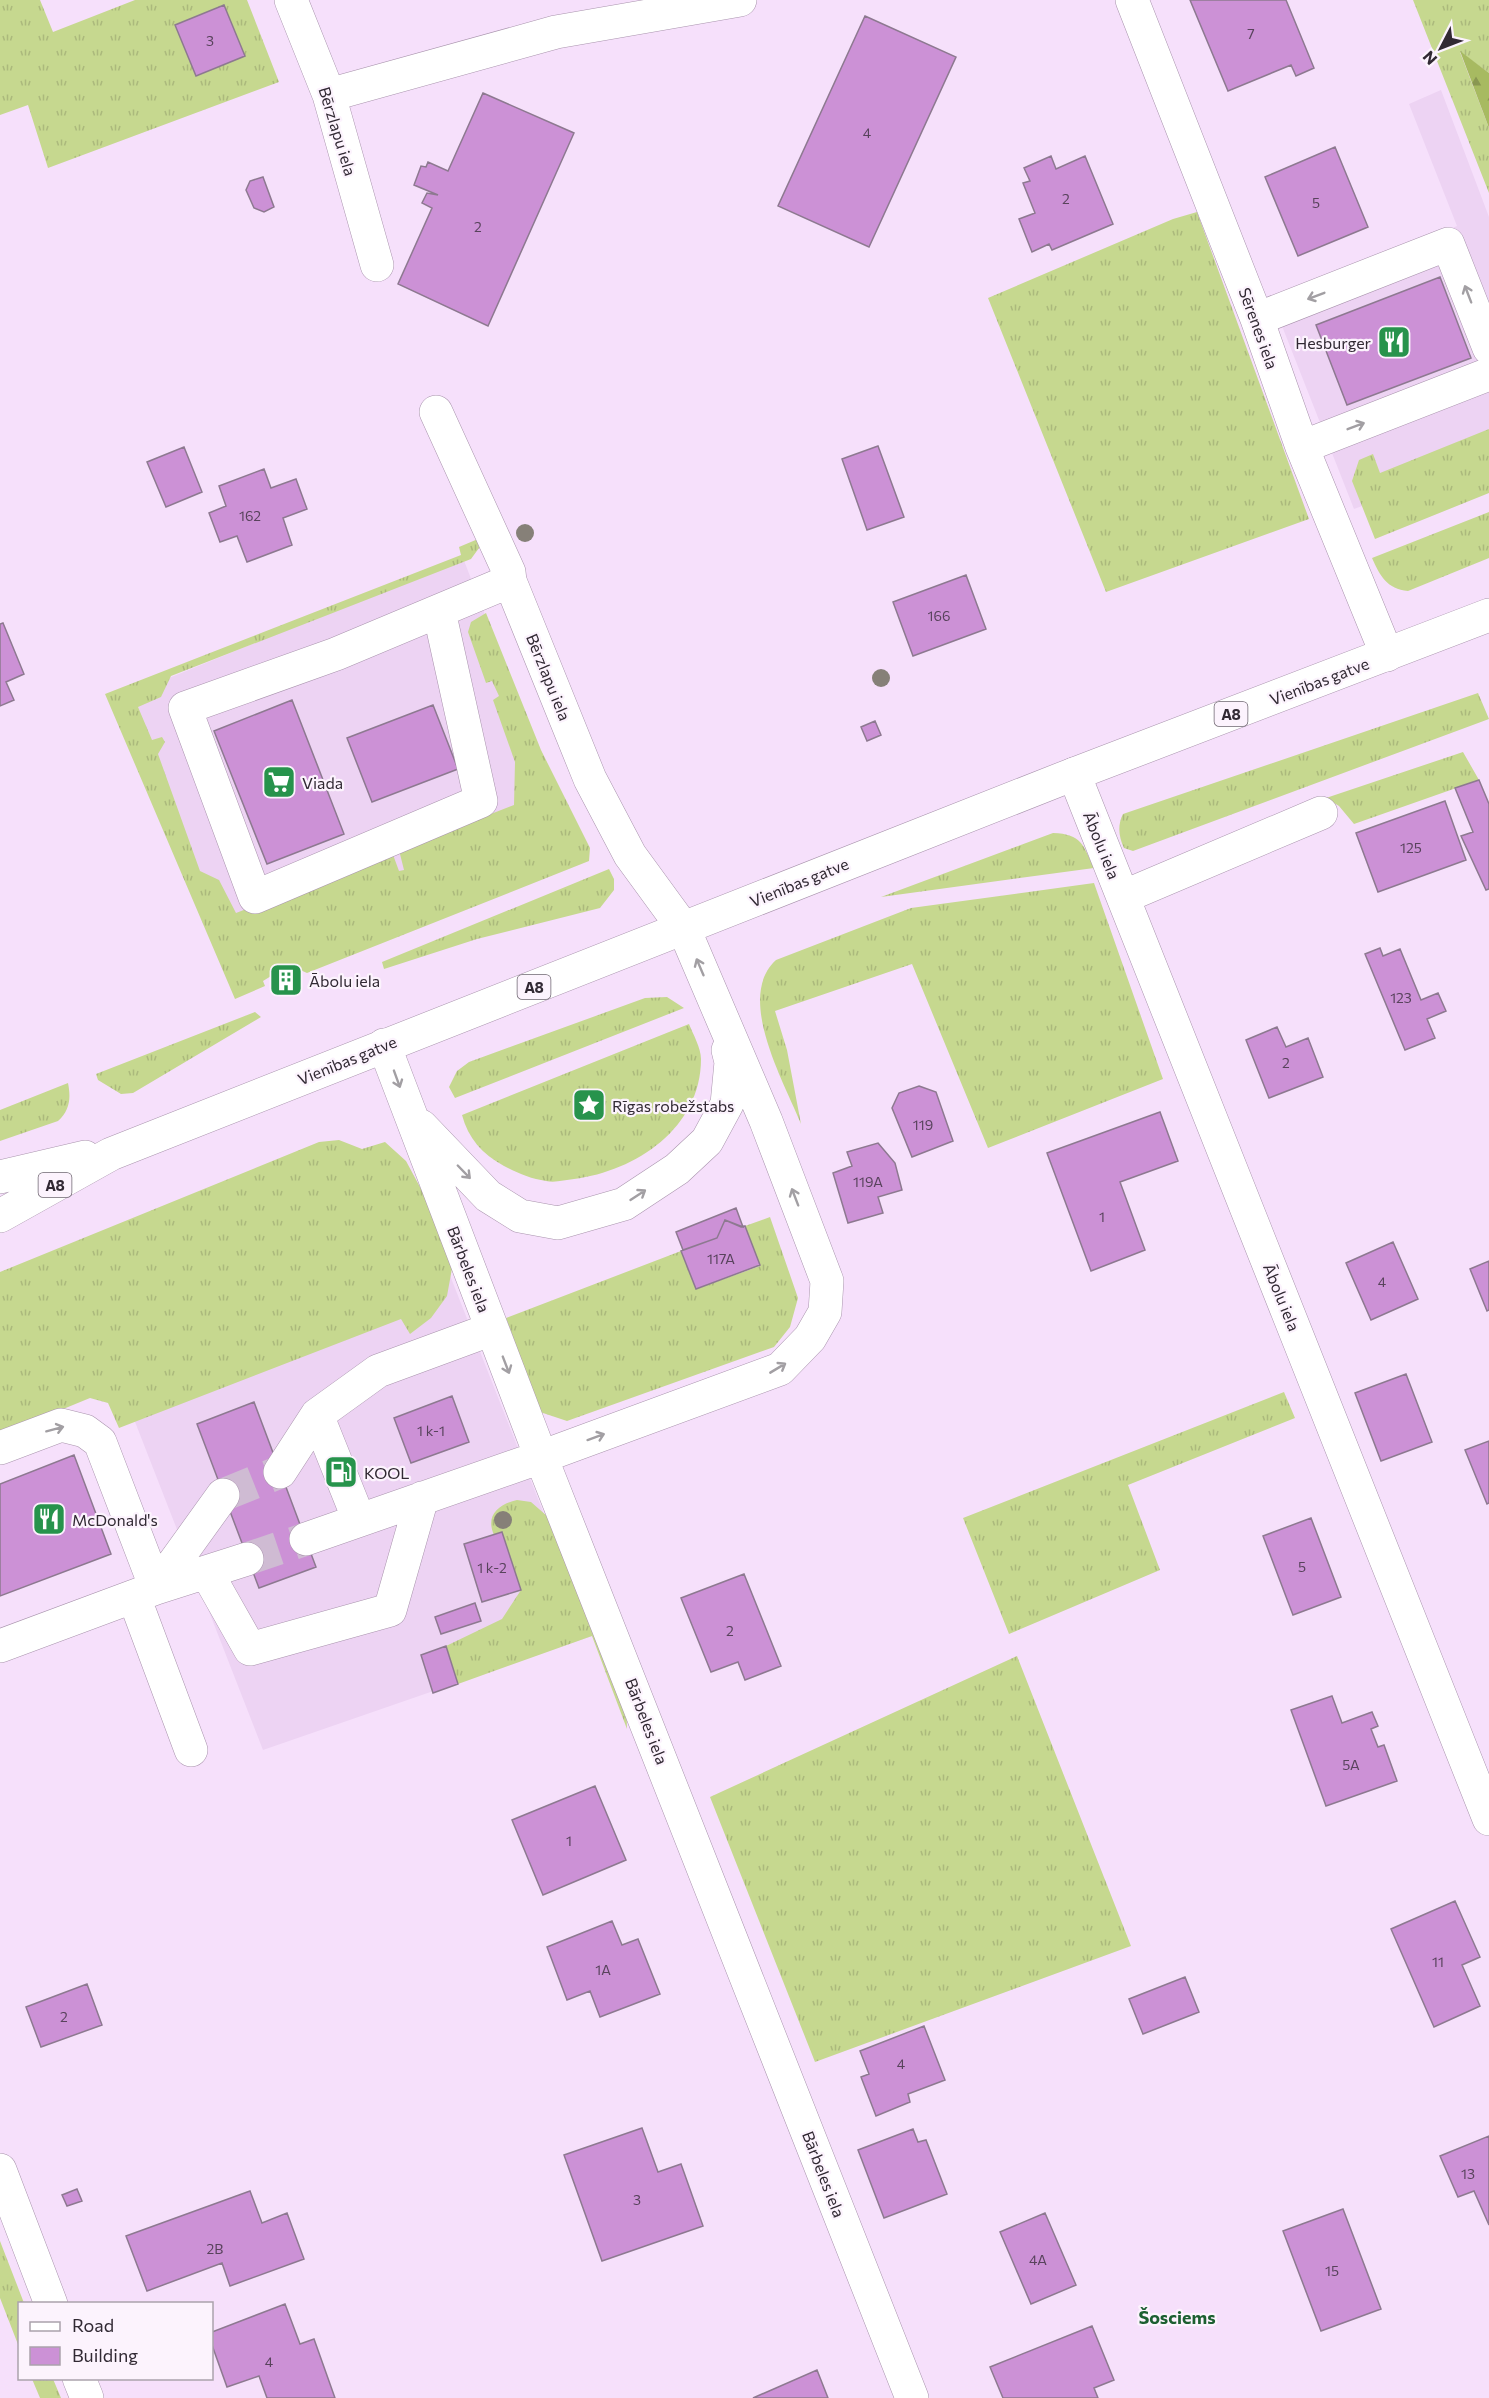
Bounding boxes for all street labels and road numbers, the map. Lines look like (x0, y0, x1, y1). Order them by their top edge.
street label: Bērzlapu iela (315, 84, 361, 178)
street label: Sērenes iela (1235, 285, 1283, 371)
street label: Bērzlapu iela (523, 631, 575, 723)
street label: Vienības gatve (1267, 653, 1371, 709)
road number: A8 (1214, 702, 1248, 726)
street label: Ābolu iela (1080, 808, 1124, 882)
street label: Vienības gatve (747, 854, 851, 910)
road number: A8 (518, 975, 550, 999)
street label: Vienības gatve (295, 1032, 399, 1088)
road number: A8 (38, 1173, 72, 1197)
street label: Bārbeles iela (444, 1223, 494, 1315)
street label: Ābolu iela (1260, 1260, 1304, 1334)
street label: Bārbeles iela (622, 1675, 672, 1767)
street label: Bārbeles iela (799, 2128, 849, 2220)

